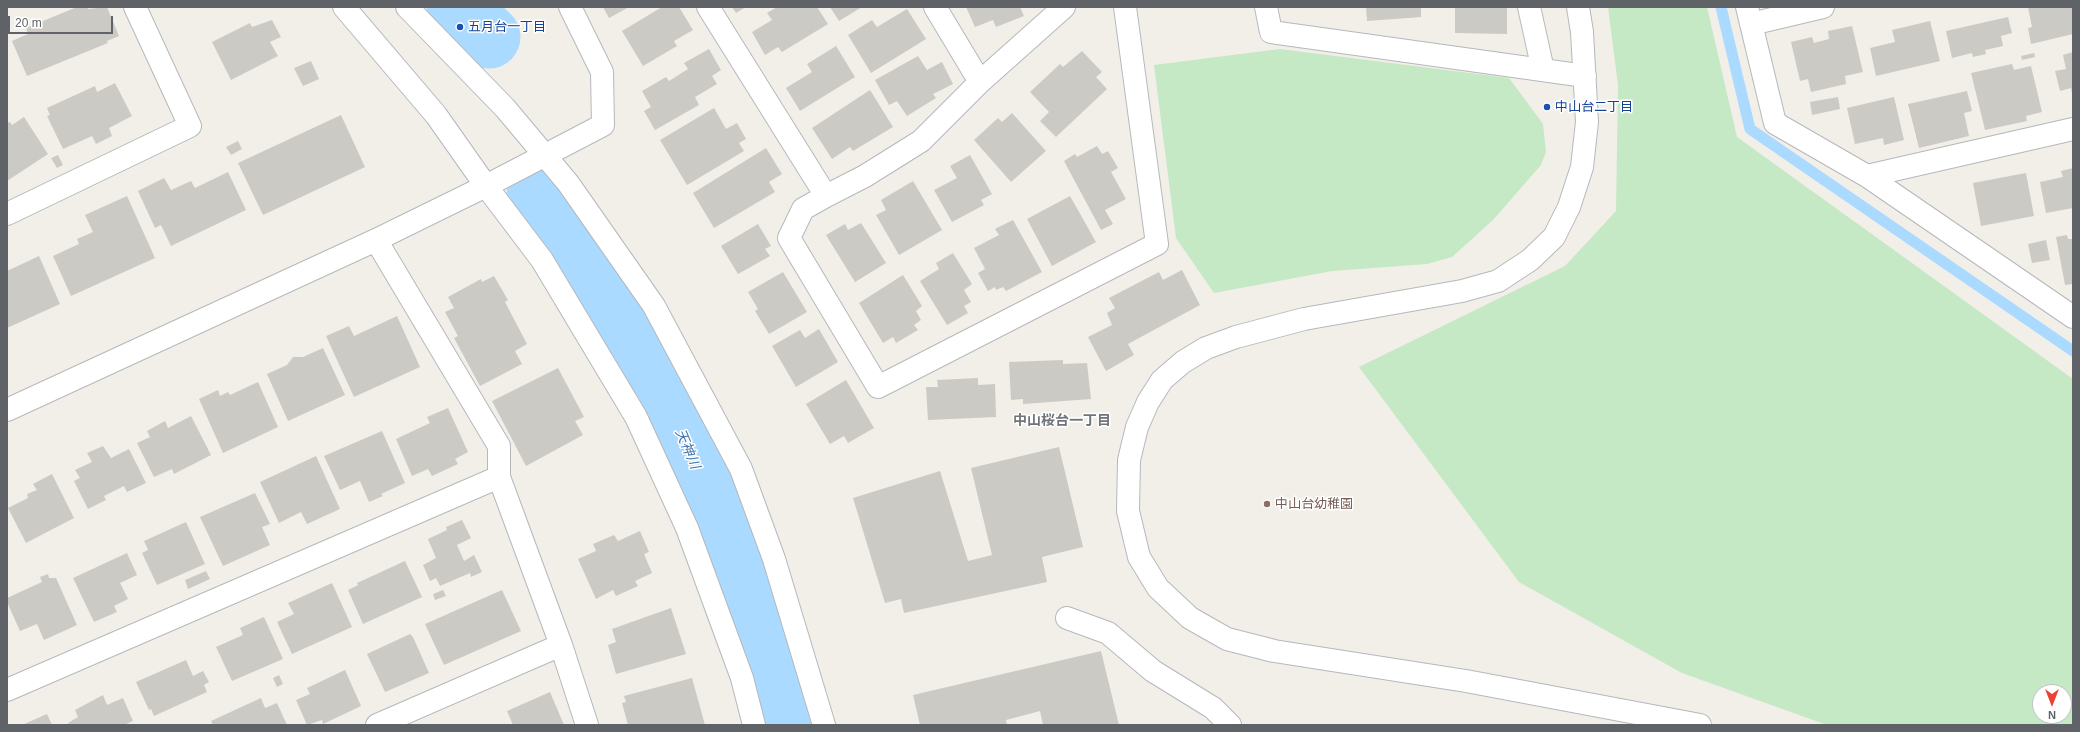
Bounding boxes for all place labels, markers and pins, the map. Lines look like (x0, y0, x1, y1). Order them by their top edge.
place label: 五月台一丁目 (468, 19, 546, 35)
marker: 五月台一丁目 (455, 22, 465, 32)
place label: 中山台二丁目 (1555, 99, 1633, 115)
marker: 中山台二丁目 (1542, 102, 1552, 112)
place label: 中山台幼稚園 (1275, 496, 1353, 512)
marker: 中山台幼稚園 (1262, 499, 1272, 509)

